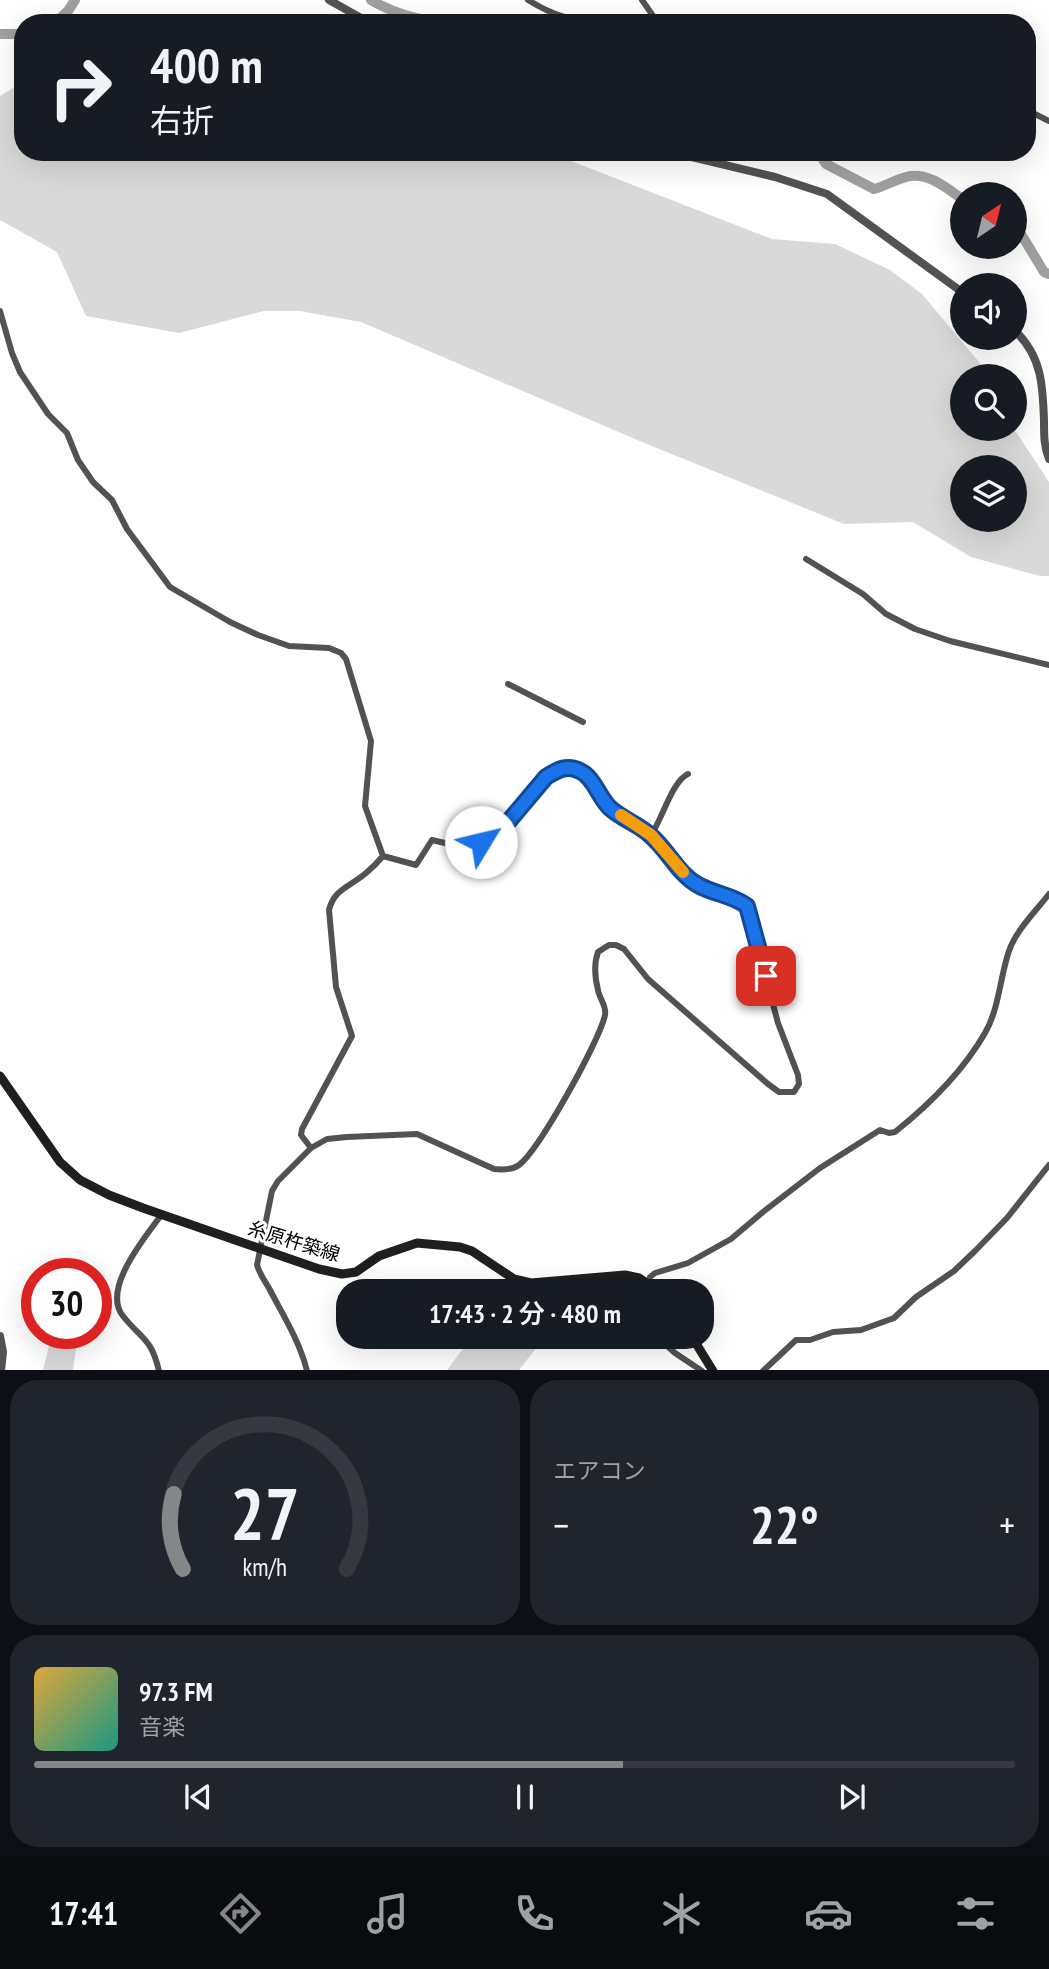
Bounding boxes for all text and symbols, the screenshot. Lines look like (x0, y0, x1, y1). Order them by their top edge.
text: 400 m (150, 33, 263, 97)
icon: right (35, 42, 126, 133)
text: 右折 (150, 99, 214, 141)
north arrow (950, 182, 1027, 259)
map controls (950, 182, 1027, 532)
button: sound (950, 273, 1027, 350)
button: search (950, 364, 1027, 441)
button: layers (950, 455, 1027, 532)
position arrow (444, 805, 518, 879)
pin (736, 946, 796, 1006)
icon: arrive (747, 957, 785, 995)
street label: 糸原杵築線 (245, 1216, 343, 1266)
speed limit sign: 30 (21, 1258, 112, 1349)
text: 17:43 · 2 分 · 480 m (429, 1297, 621, 1330)
text: エアコン (554, 1456, 646, 1485)
text: 27 (230, 1465, 300, 1559)
text: 22° (750, 1491, 819, 1558)
text: − (554, 1500, 569, 1549)
text: + (999, 1500, 1015, 1549)
text: km/h (243, 1550, 287, 1582)
text: 97.3 FM (139, 1675, 213, 1708)
text: 音楽 (139, 1712, 185, 1741)
icon: previous (179, 1778, 217, 1816)
icon: pause (506, 1778, 544, 1816)
icon: next (833, 1778, 871, 1816)
icon: directions (216, 1889, 265, 1938)
icon: music (363, 1889, 412, 1938)
icon: phone (510, 1889, 559, 1938)
icon: climate (657, 1889, 706, 1938)
icon: car (804, 1889, 853, 1938)
icon: filters (951, 1889, 1000, 1938)
text: 17:41 (49, 1892, 118, 1934)

